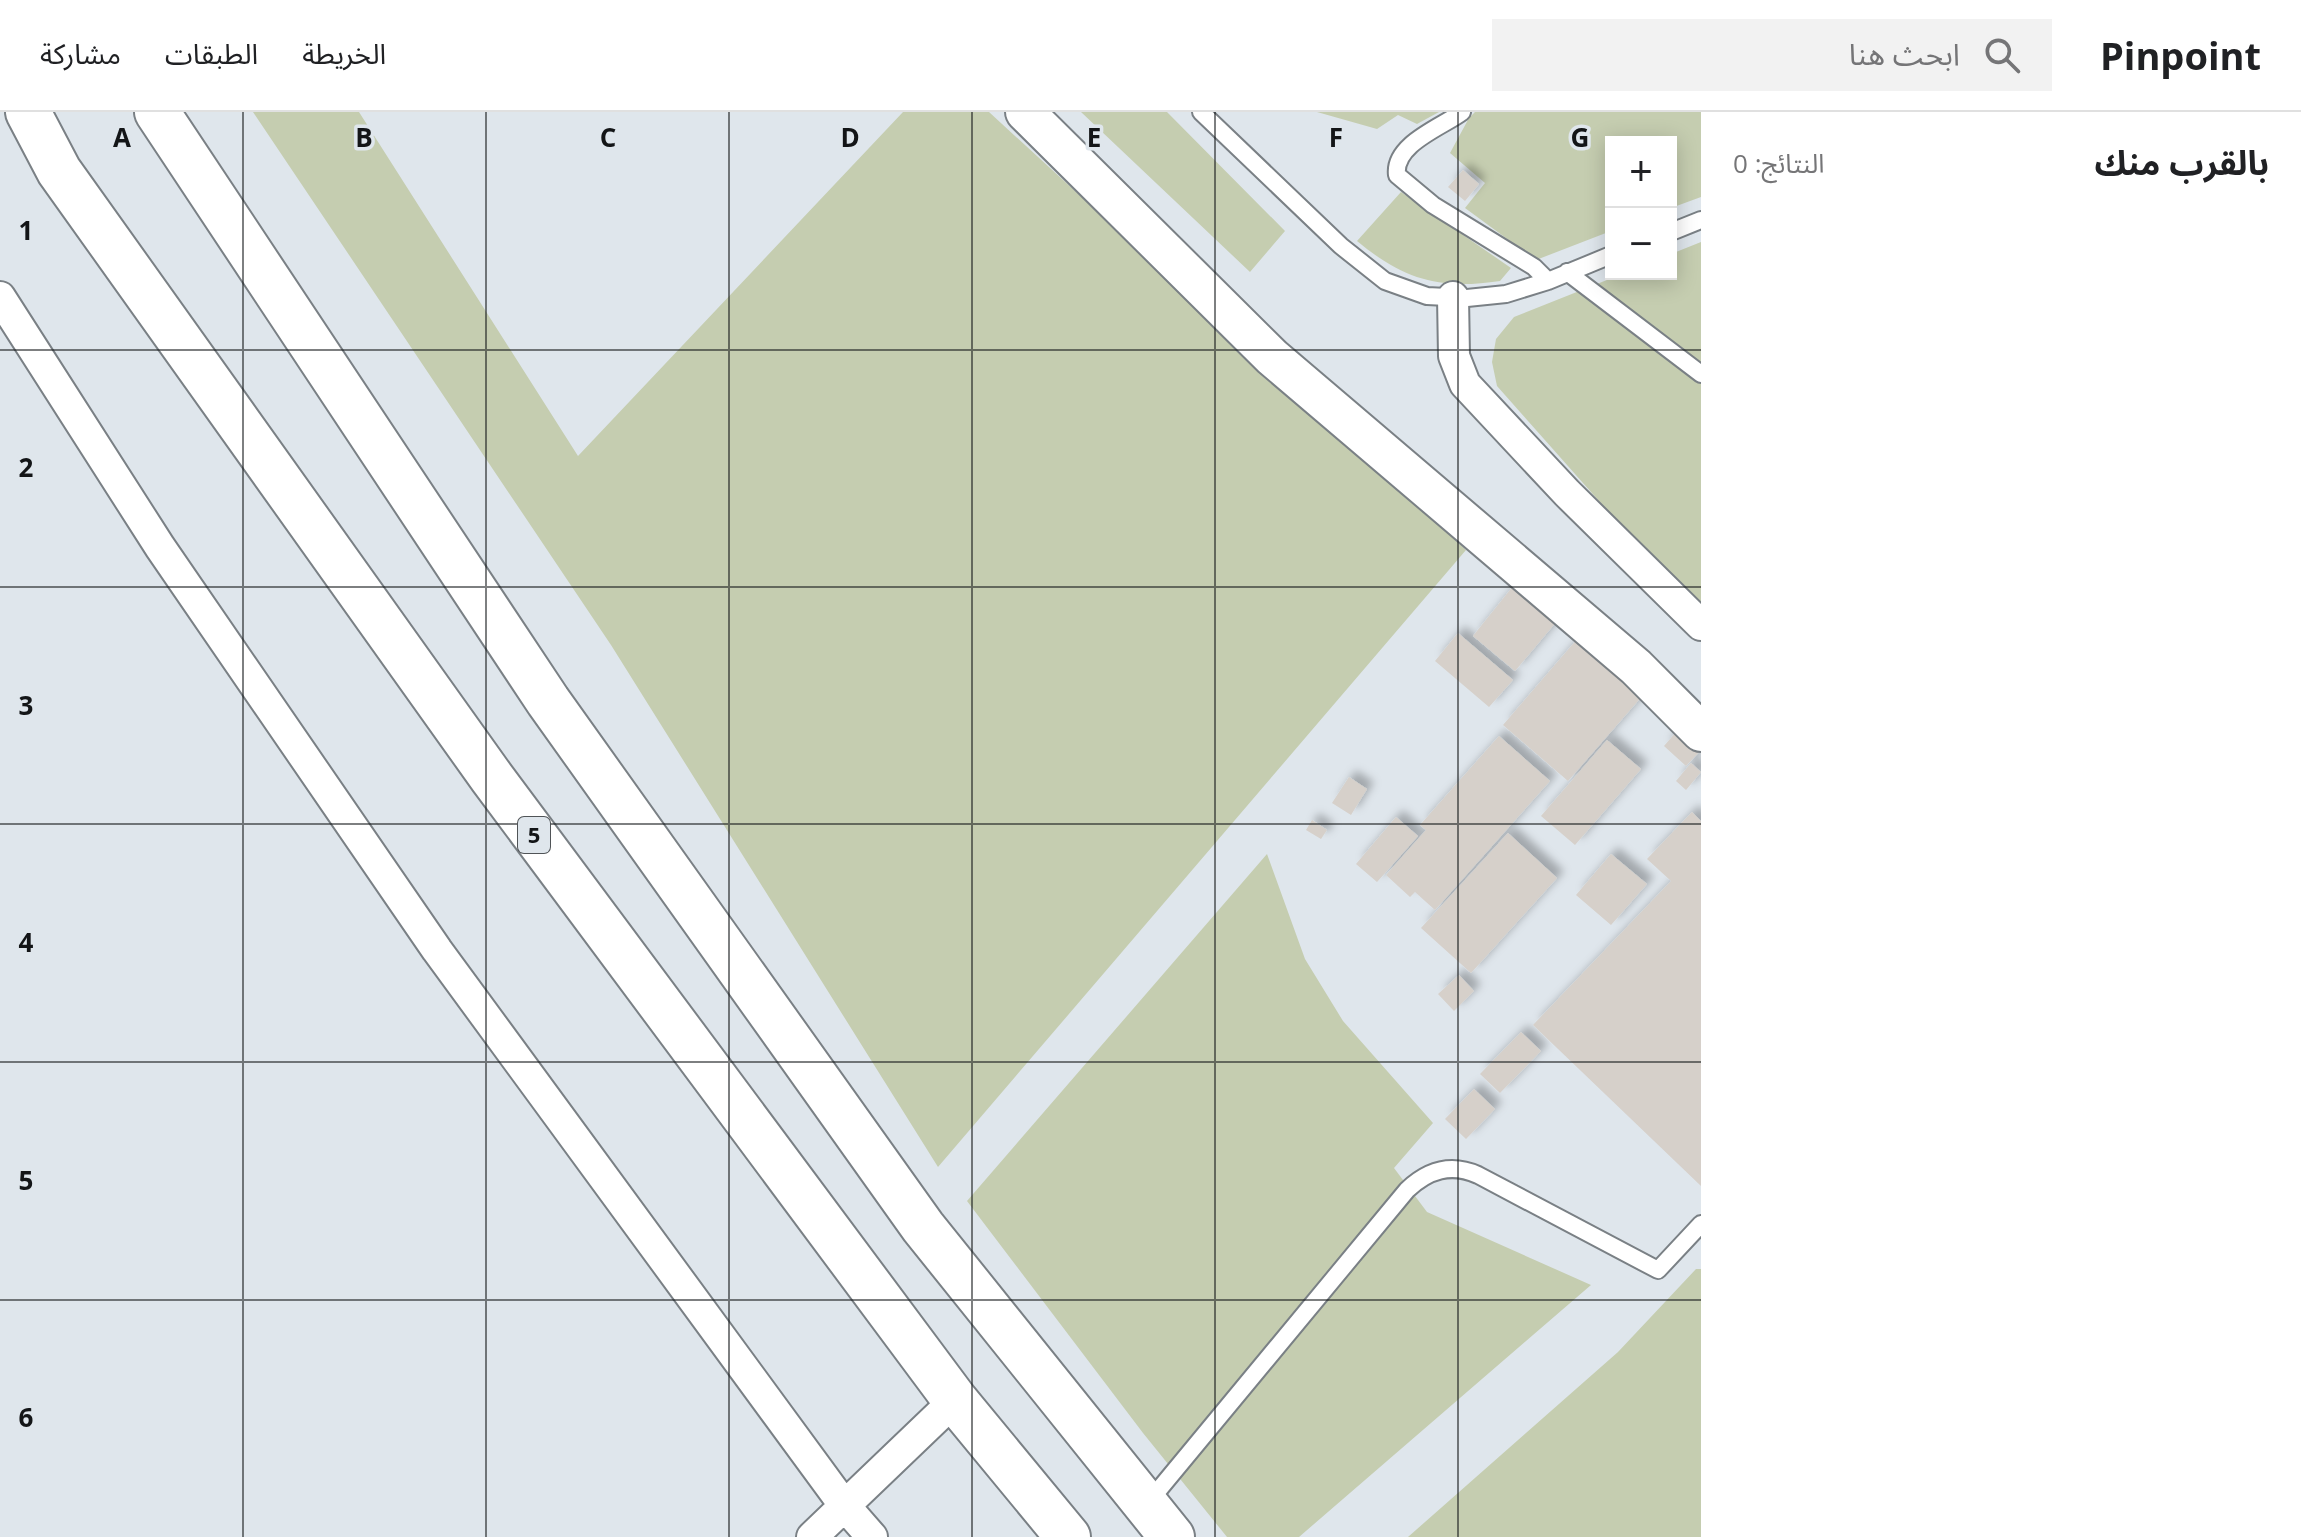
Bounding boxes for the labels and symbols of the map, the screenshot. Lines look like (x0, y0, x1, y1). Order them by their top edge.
text: A (113, 119, 131, 155)
text: B (355, 119, 373, 155)
text: C (600, 119, 616, 155)
text: D (840, 119, 860, 155)
text: E (1087, 119, 1101, 155)
text: F (1329, 119, 1343, 155)
text: G (1571, 119, 1589, 155)
text: 1 (19, 212, 33, 248)
text: 2 (19, 449, 34, 485)
text: 3 (19, 687, 33, 723)
road number: 5 (518, 817, 550, 853)
text: 4 (19, 924, 34, 960)
text: 5 (19, 1162, 33, 1198)
text: 6 (19, 1399, 34, 1435)

